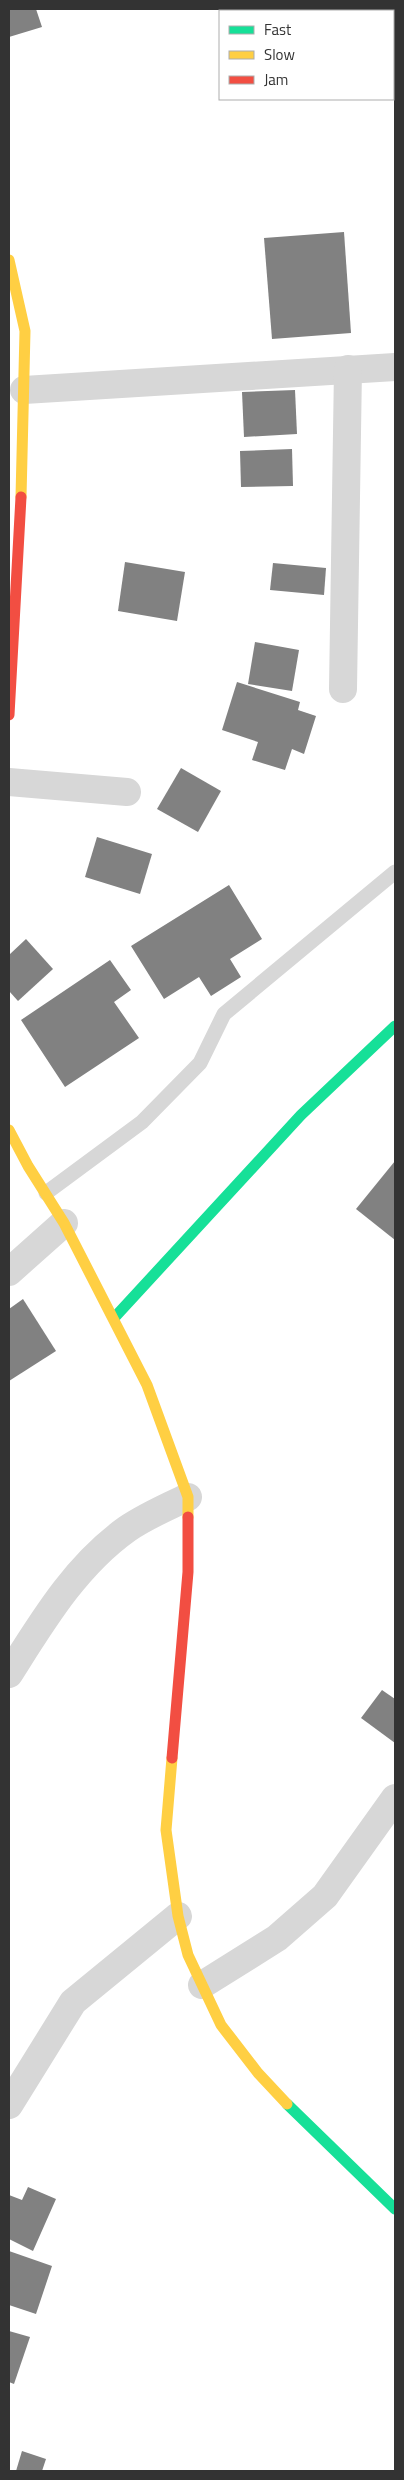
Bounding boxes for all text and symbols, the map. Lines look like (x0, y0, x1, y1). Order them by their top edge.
legend (219, 10, 394, 100)
text: Fast (264, 18, 292, 41)
text: Slow (264, 43, 295, 66)
text: Jam (264, 68, 288, 91)

